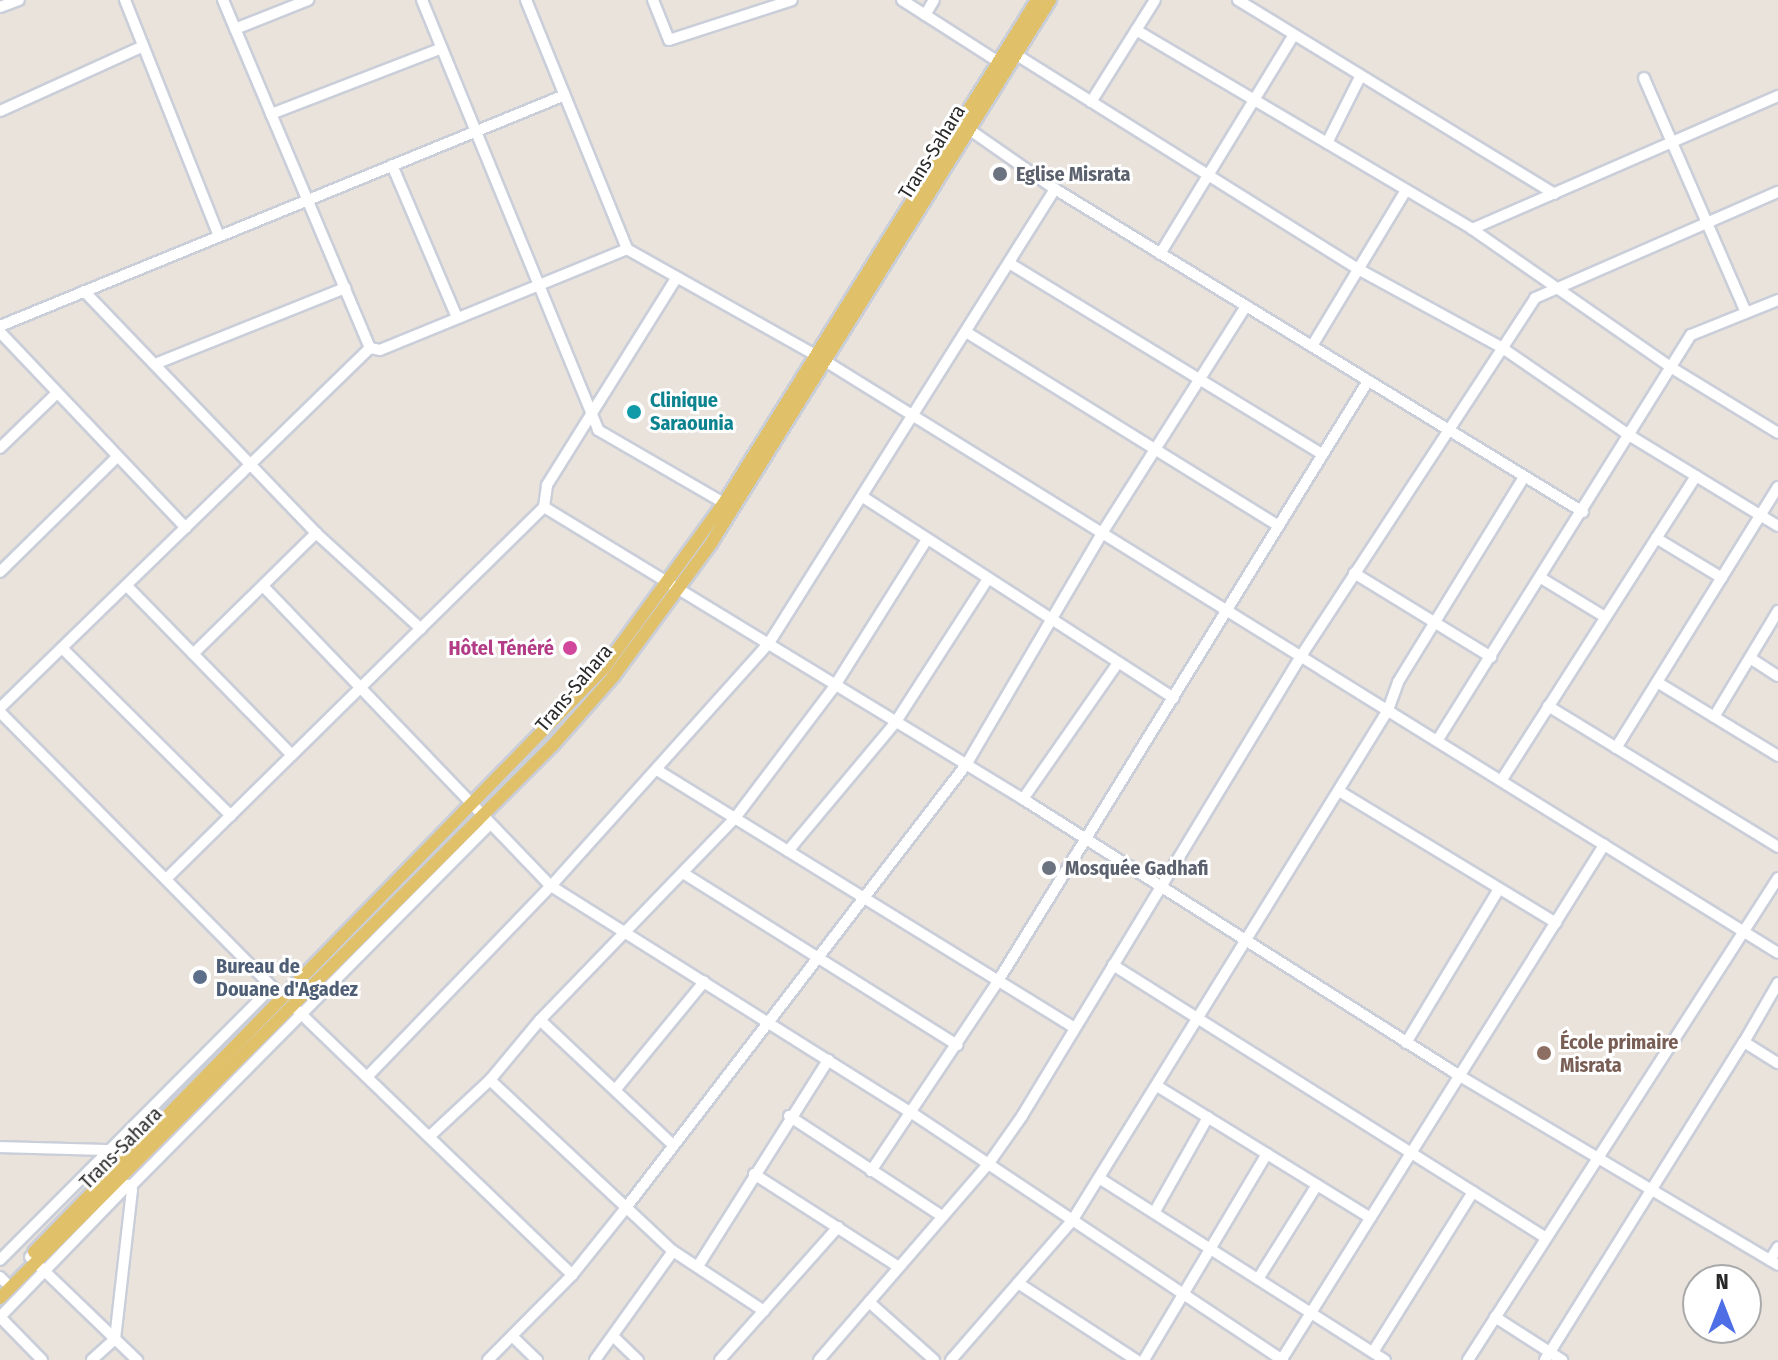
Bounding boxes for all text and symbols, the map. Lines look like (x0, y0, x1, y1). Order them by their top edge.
street label: Trans-Sahara (894, 100, 970, 204)
place label: Eglise Misrata (1016, 162, 1131, 186)
marker: Eglise Misrata (991, 165, 1009, 183)
place label: Clinique Saraounia (650, 388, 734, 435)
marker: Clinique Saraounia (625, 403, 643, 421)
place label: Hôtel Ténéré (448, 636, 554, 660)
street label: Trans-Sahara (531, 639, 617, 737)
marker: Hôtel Ténéré (561, 639, 579, 657)
place label: Mosquée Gadhafi (1065, 856, 1209, 880)
marker: Mosquée Gadhafi (1040, 859, 1058, 877)
place label: Bureau de Douane d'Agadez (216, 954, 358, 1001)
marker: Bureau de Douane d'Agadez (191, 968, 209, 986)
place label: École primaire Misrata (1560, 1030, 1678, 1077)
marker: École primaire Misrata (1535, 1044, 1553, 1062)
street label: Trans-Sahara (75, 1102, 167, 1194)
north arrow (1682, 1264, 1762, 1344)
text: N (1715, 1268, 1729, 1295)

